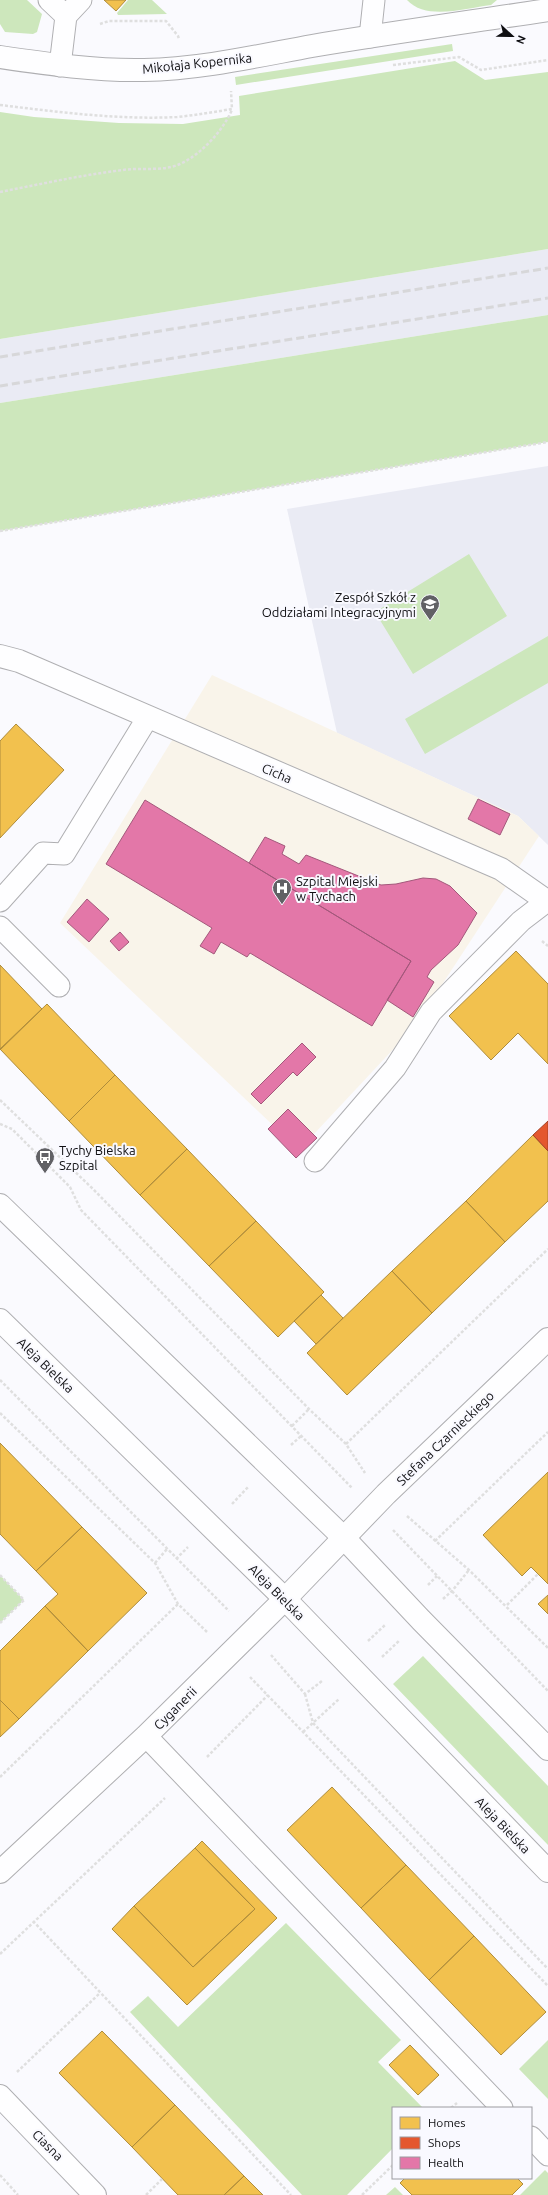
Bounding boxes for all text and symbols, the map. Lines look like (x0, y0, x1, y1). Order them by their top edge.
north arrow (492, 16, 532, 56)
text: N (514, 34, 528, 46)
street label: Mikołaja Kopernika (141, 50, 253, 76)
place label: Zespół Szkół z Oddziałami Integracyjnymi (262, 590, 416, 619)
school or university icon: Zespół Szkół z Oddziałami Integracyjnymi (419, 593, 441, 621)
street label: Cicha (260, 760, 294, 786)
place label: Szpital Miejski w Tychach (296, 874, 378, 903)
hospital icon: Szpital Miejski w Tychach (271, 877, 293, 905)
place label: Tychy Bielska Szpital (59, 1143, 136, 1172)
bus stop icon: Tychy Bielska Szpital (34, 1146, 56, 1174)
street label: Aleja Bielska (15, 1335, 77, 1395)
street label: Stefana Czarnieckiego (394, 1388, 496, 1488)
street label: Aleja Bielska (246, 1561, 308, 1623)
street label: Cyganerii (151, 1684, 199, 1732)
street label: Aleja Bielska (473, 1794, 533, 1856)
legend (392, 2107, 532, 2179)
text: Homes (428, 2116, 466, 2129)
street label: Ciasna (30, 2127, 66, 2163)
text: Shops (428, 2136, 460, 2149)
text: Health (428, 2156, 464, 2169)

